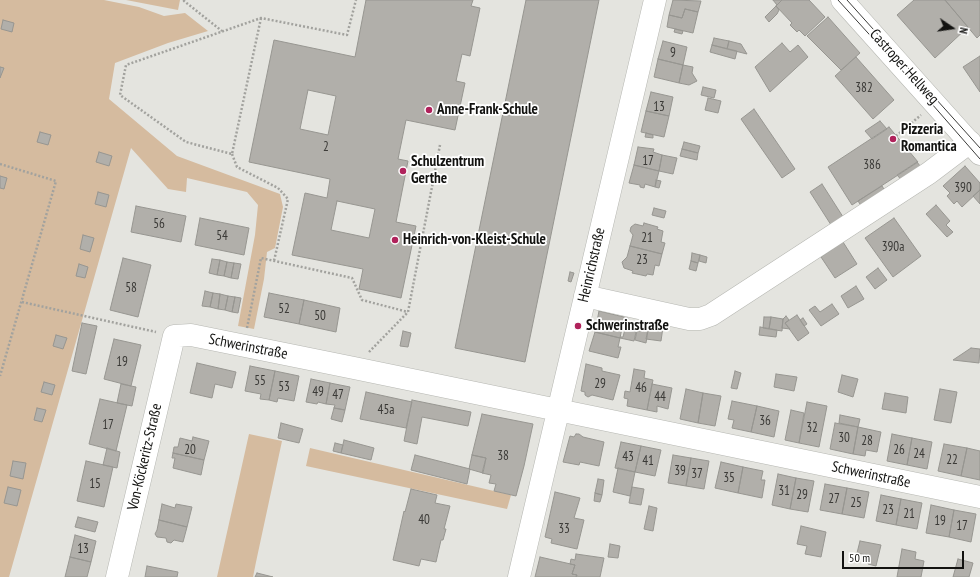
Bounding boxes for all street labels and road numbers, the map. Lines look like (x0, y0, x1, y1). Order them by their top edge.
street label: Castroper Hellweg (866, 26, 942, 108)
street label: Heinrichstraße (575, 226, 609, 304)
street label: Schwerinstraße (207, 331, 289, 363)
street label: Von-Köckeritz-Straße (124, 402, 166, 512)
street label: Schwerinstraße (830, 458, 912, 492)

